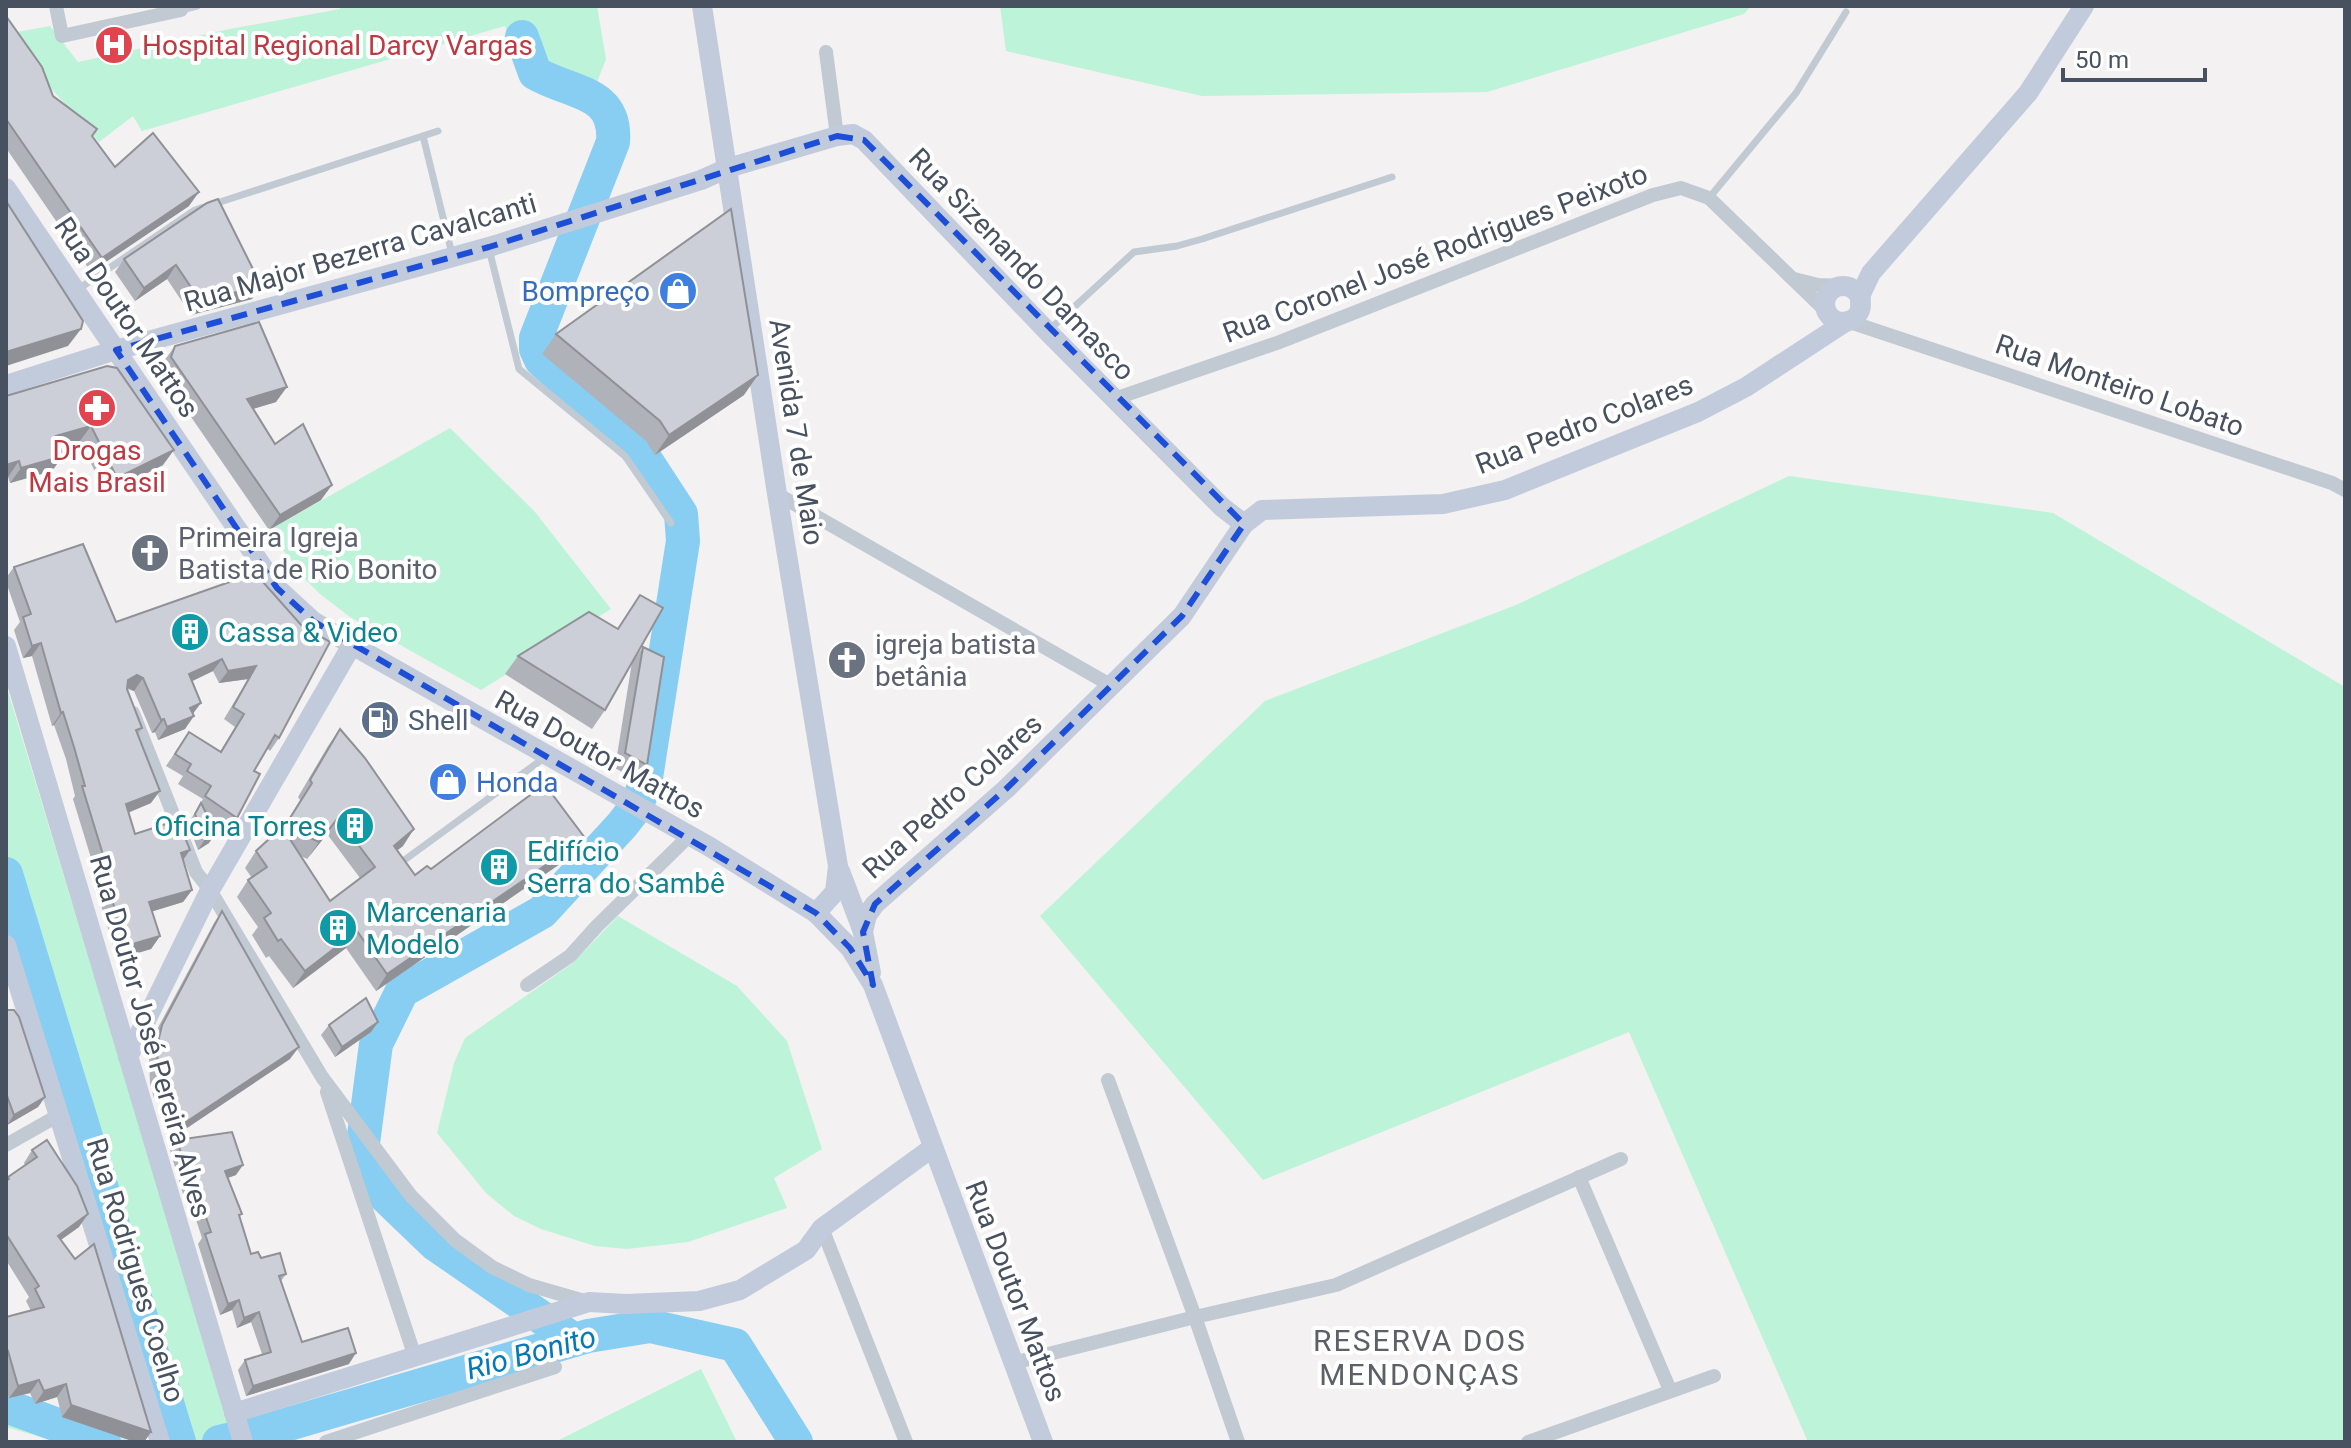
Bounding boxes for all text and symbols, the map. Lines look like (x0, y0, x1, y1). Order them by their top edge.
hospital icon: Hospital Regional Darcy Vargas (93, 24, 135, 66)
place label: Hospital Regional Darcy Vargas (142, 29, 533, 62)
scale bar (2063, 32, 2205, 82)
text: 50 m (2075, 46, 2129, 74)
street label: Rua Sizenando Damasco (902, 141, 1141, 387)
street label: Rua Coronel José Rodrigues Peixoto (1218, 157, 1652, 350)
street label: Rua Major Bezerra Cavalcanti (180, 186, 540, 319)
street label: Rua Doutor Mattos (47, 211, 206, 424)
shop icon: Bompreço (657, 270, 699, 312)
place label: Bompreço (522, 275, 650, 308)
street label: Avenida 7 de Maio (762, 317, 831, 548)
street label: Rua Monteiro Lobato (1991, 327, 2248, 443)
street label: Rua Pedro Colares (1471, 368, 1697, 481)
pharmacy icon: Drogas Mais Brasil (76, 387, 118, 429)
place label: Drogas Mais Brasil (28, 434, 166, 499)
place label: Primeira Igreja Batista de Rio Bonito (178, 521, 438, 586)
church icon: Primeira Igreja Batista de Rio Bonito (129, 532, 171, 574)
building icon: Cassa & Video (169, 611, 211, 653)
place label: Cassa & Video (218, 616, 398, 649)
place label: igreja batista betânia (875, 628, 1036, 693)
church icon: igreja batista betânia (826, 639, 868, 681)
street label: Rua Doutor Mattos (489, 683, 710, 826)
fuel station icon: Shell (359, 699, 401, 741)
place label: Shell (408, 704, 469, 737)
street label: Rua Pedro Colares (856, 707, 1049, 886)
shop icon: Honda (427, 761, 469, 803)
place label: Honda (476, 766, 558, 799)
building icon: Oficina Torres (334, 805, 376, 847)
place label: Oficina Torres (154, 810, 327, 843)
place label: Edifício Serra do Sambê (527, 835, 725, 900)
building icon: Edifício Serra do Sambê (478, 846, 520, 888)
street label: Rua Doutor José Pereira Alves (83, 851, 218, 1221)
place label: Marcenaria Modelo (366, 896, 507, 961)
building icon: Marcenaria Modelo (317, 907, 359, 949)
street label: Rua Rodrigues Coelho (80, 1134, 191, 1406)
street label: Rua Doutor Mattos (958, 1176, 1073, 1406)
water label: Rio Bonito (462, 1318, 599, 1387)
district label: RESERVA DOS MENDONÇAS (1313, 1323, 1527, 1392)

